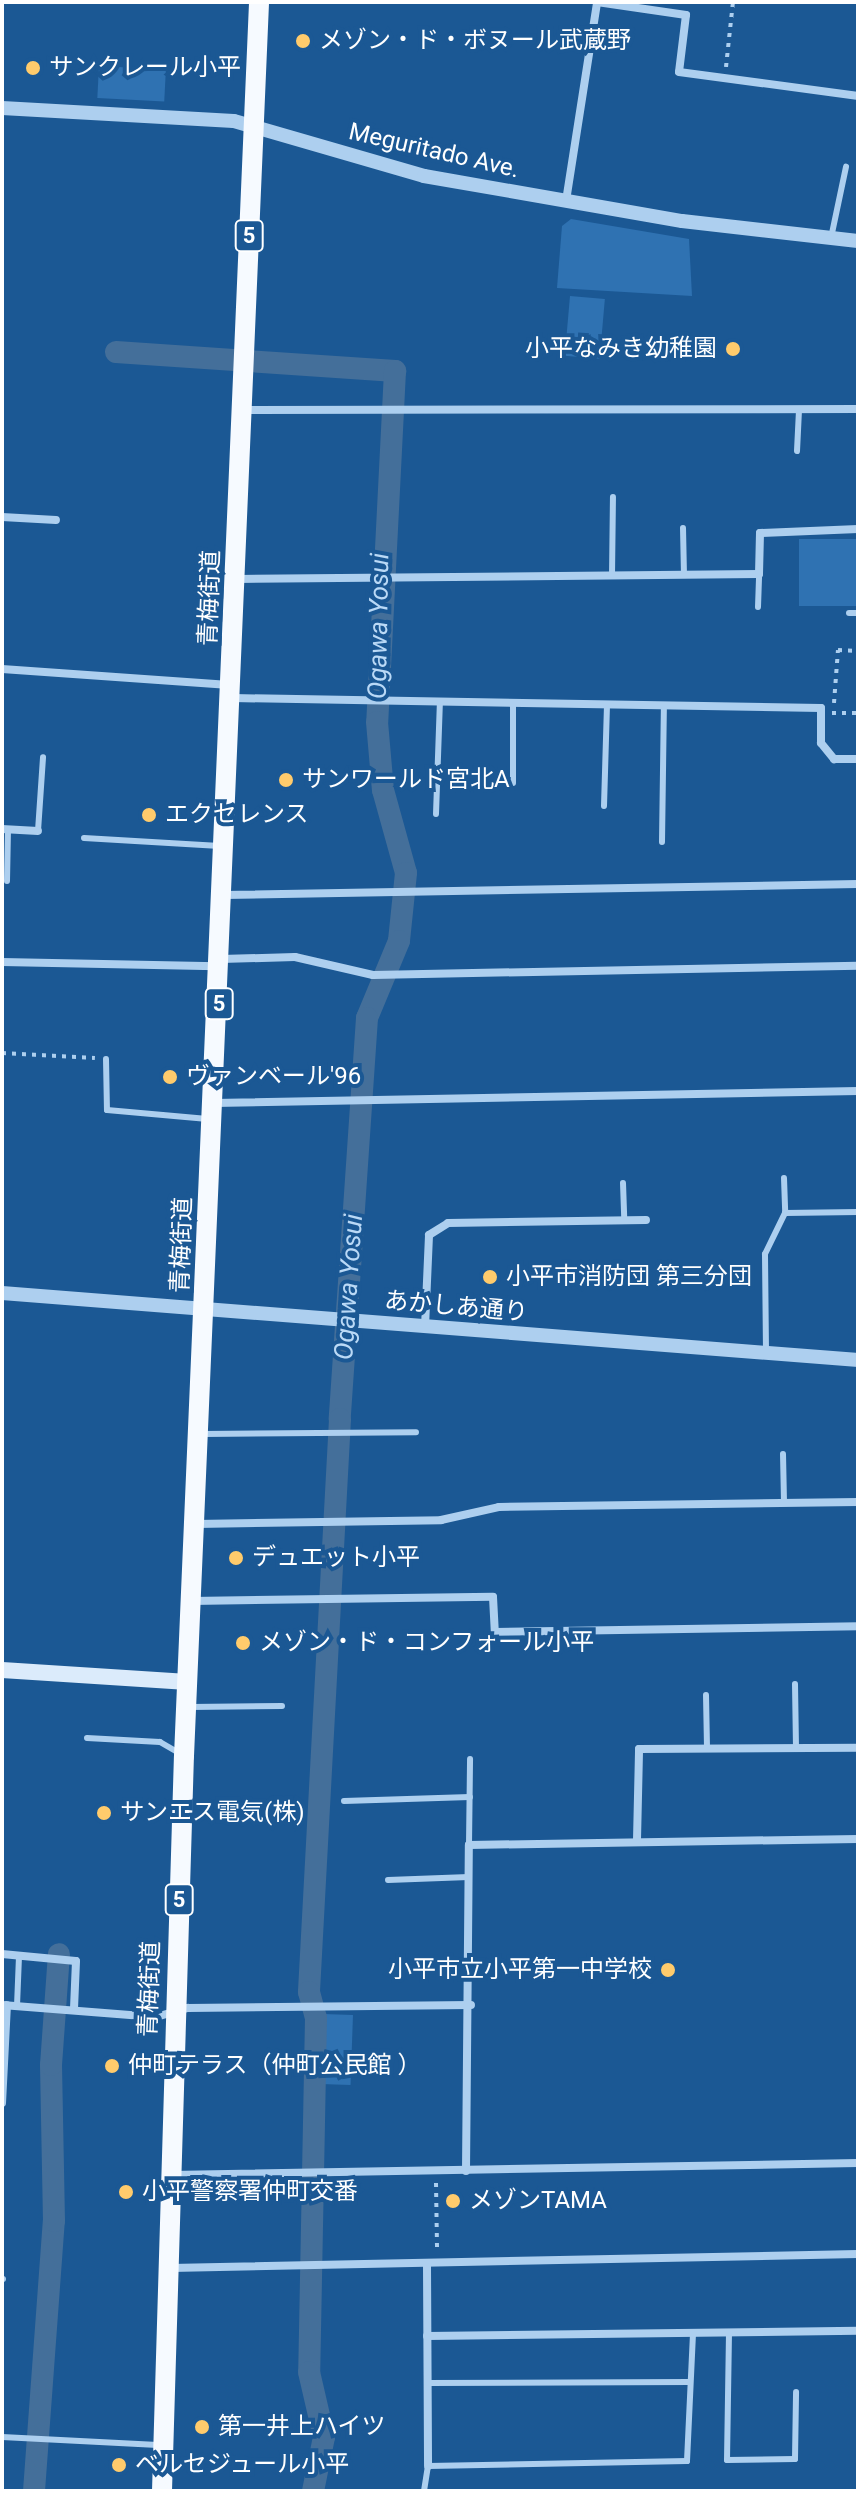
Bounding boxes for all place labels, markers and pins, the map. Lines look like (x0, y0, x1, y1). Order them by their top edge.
place label: メゾン・ド・ボヌール武蔵野 (319, 27, 631, 55)
marker: メゾン・ド・ボヌール武蔵野 (294, 32, 312, 50)
place label: サンクレール小平 (49, 54, 241, 82)
marker: サンクレール小平 (24, 59, 42, 77)
place label: 小平なみき幼稚園 (525, 335, 717, 363)
marker: 小平なみき幼稚園 (724, 340, 742, 358)
place label: サンワールド宮北A (302, 766, 510, 794)
marker: サンワールド宮北A (277, 771, 295, 789)
place label: エクセレンス (165, 801, 309, 829)
marker: エクセレンス (140, 806, 158, 824)
place label: ヴァンベール'96 (186, 1063, 361, 1091)
marker: ヴァンベール'96 (161, 1068, 179, 1086)
place label: 小平市消防団 第三分団 (506, 1263, 752, 1291)
marker: 小平市消防団 第三分団 (481, 1268, 499, 1286)
place label: デュエット小平 (252, 1544, 420, 1572)
marker: デュエット小平 (227, 1549, 245, 1567)
place label: メゾン・ド・コンフォール小平 (259, 1629, 595, 1657)
marker: メゾン・ド・コンフォール小平 (234, 1634, 252, 1652)
place label: サンエス電気(株) (120, 1799, 305, 1827)
marker: サンエス電気(株) (95, 1804, 113, 1822)
place label: 小平市立小平第一中学校 (388, 1956, 652, 1984)
marker: 小平市立小平第一中学校 (659, 1961, 677, 1979)
place label: 仲町テラス（仲町公民館 ） (128, 2052, 422, 2080)
marker: 仲町テラス（仲町公民館 ） (103, 2057, 121, 2075)
place label: 小平警察署仲町交番 (142, 2178, 358, 2206)
marker: 小平警察署仲町交番 (117, 2183, 135, 2201)
place label: メゾンTAMA (469, 2187, 607, 2215)
marker: メゾンTAMA (444, 2192, 462, 2210)
place label: 第一井上ハイツ (218, 2413, 386, 2441)
marker: 第一井上ハイツ (193, 2418, 211, 2436)
place label: ベルセジュール小平 (135, 2451, 351, 2479)
marker: ベルセジュール小平 (110, 2456, 128, 2474)

